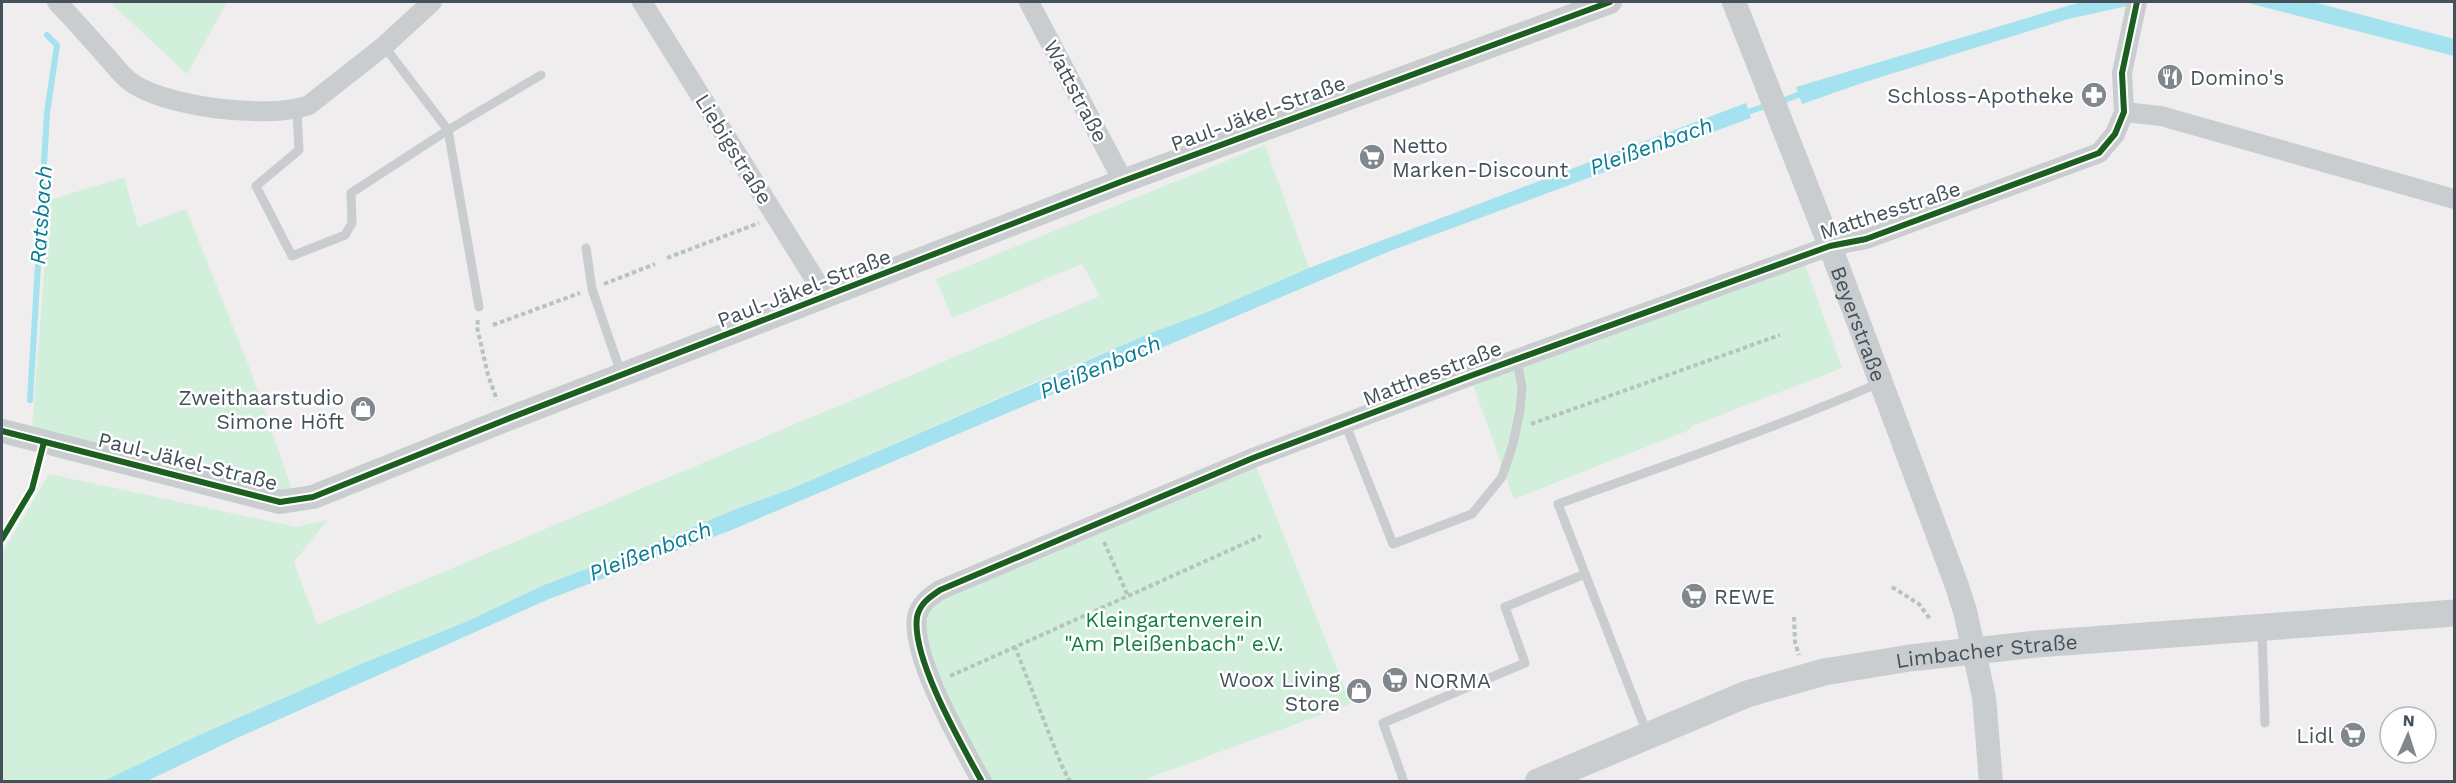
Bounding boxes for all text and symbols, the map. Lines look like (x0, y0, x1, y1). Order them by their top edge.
street label: Wattstraße (1039, 36, 1113, 146)
restaurant icon: Domino's (2155, 62, 2185, 92)
place label: Domino's (2190, 65, 2284, 90)
street label: Paul-Jäkel-Straße (1167, 70, 1349, 156)
pharmacy icon: Schloss-Apotheke (2079, 80, 2109, 110)
place label: Schloss-Apotheke (1887, 83, 2074, 108)
street label: Liebigstraße (690, 89, 778, 209)
water label: Pleißenbach (1586, 112, 1716, 180)
place label: Netto Marken-Discount (1392, 133, 1568, 182)
supermarket icon: Netto Marken-Discount (1357, 142, 1387, 172)
water label: Ratsbach (25, 165, 57, 265)
street label: Matthesstraße (1816, 175, 1964, 245)
street label: Paul-Jäkel-Straße (714, 243, 894, 333)
street label: Beyerstraße (1826, 262, 1892, 385)
water label: Pleißenbach (1036, 330, 1164, 404)
street label: Matthesstraße (1359, 335, 1505, 411)
place label: Zweithaarstudio Simone Höft (178, 385, 344, 434)
shop icon: Zweithaarstudio Simone Höft (348, 394, 378, 424)
street label: Paul-Jäkel-Straße (96, 427, 280, 495)
water label: Pleißenbach (585, 516, 715, 586)
supermarket icon: REWE (1679, 581, 1709, 611)
place label: REWE (1714, 584, 1775, 609)
park label: Kleingartenverein "Am Pleißenbach" e.V. (1064, 607, 1284, 656)
street label: Limbacher Straße (1894, 629, 2079, 673)
supermarket icon: NORMA (1380, 665, 1410, 695)
place label: Woox Living Store (1219, 667, 1341, 716)
place label: NORMA (1414, 668, 1491, 693)
shop icon: Woox Living Store (1344, 676, 1374, 706)
north arrow (2378, 705, 2438, 765)
text: N (2402, 711, 2415, 730)
supermarket icon: Lidl (2338, 720, 2368, 750)
place label: Lidl (2296, 723, 2335, 748)

